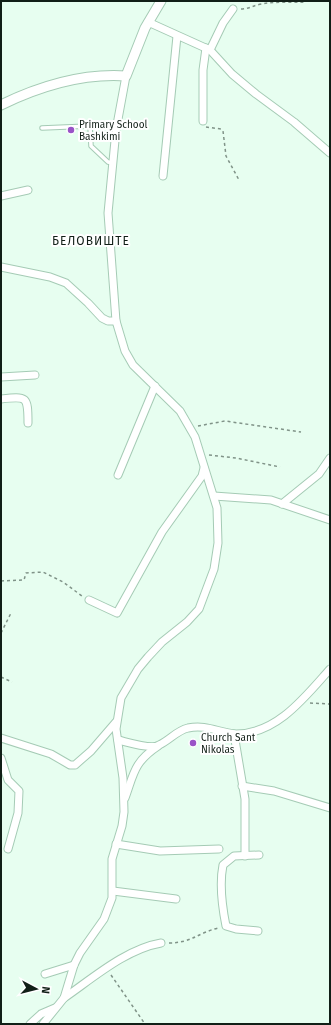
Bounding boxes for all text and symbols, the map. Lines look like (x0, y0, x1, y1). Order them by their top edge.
place label: Primary School Bashkimi (79, 119, 147, 143)
marker: Primary School Bashkimi (66, 125, 76, 135)
district label: БЕЛОВИШТЕ (52, 234, 130, 248)
place label: Church Sant Nikolas (201, 732, 256, 756)
marker: Church Sant Nikolas (188, 738, 198, 748)
north arrow (16, 969, 56, 1009)
text: N (39, 986, 52, 995)

